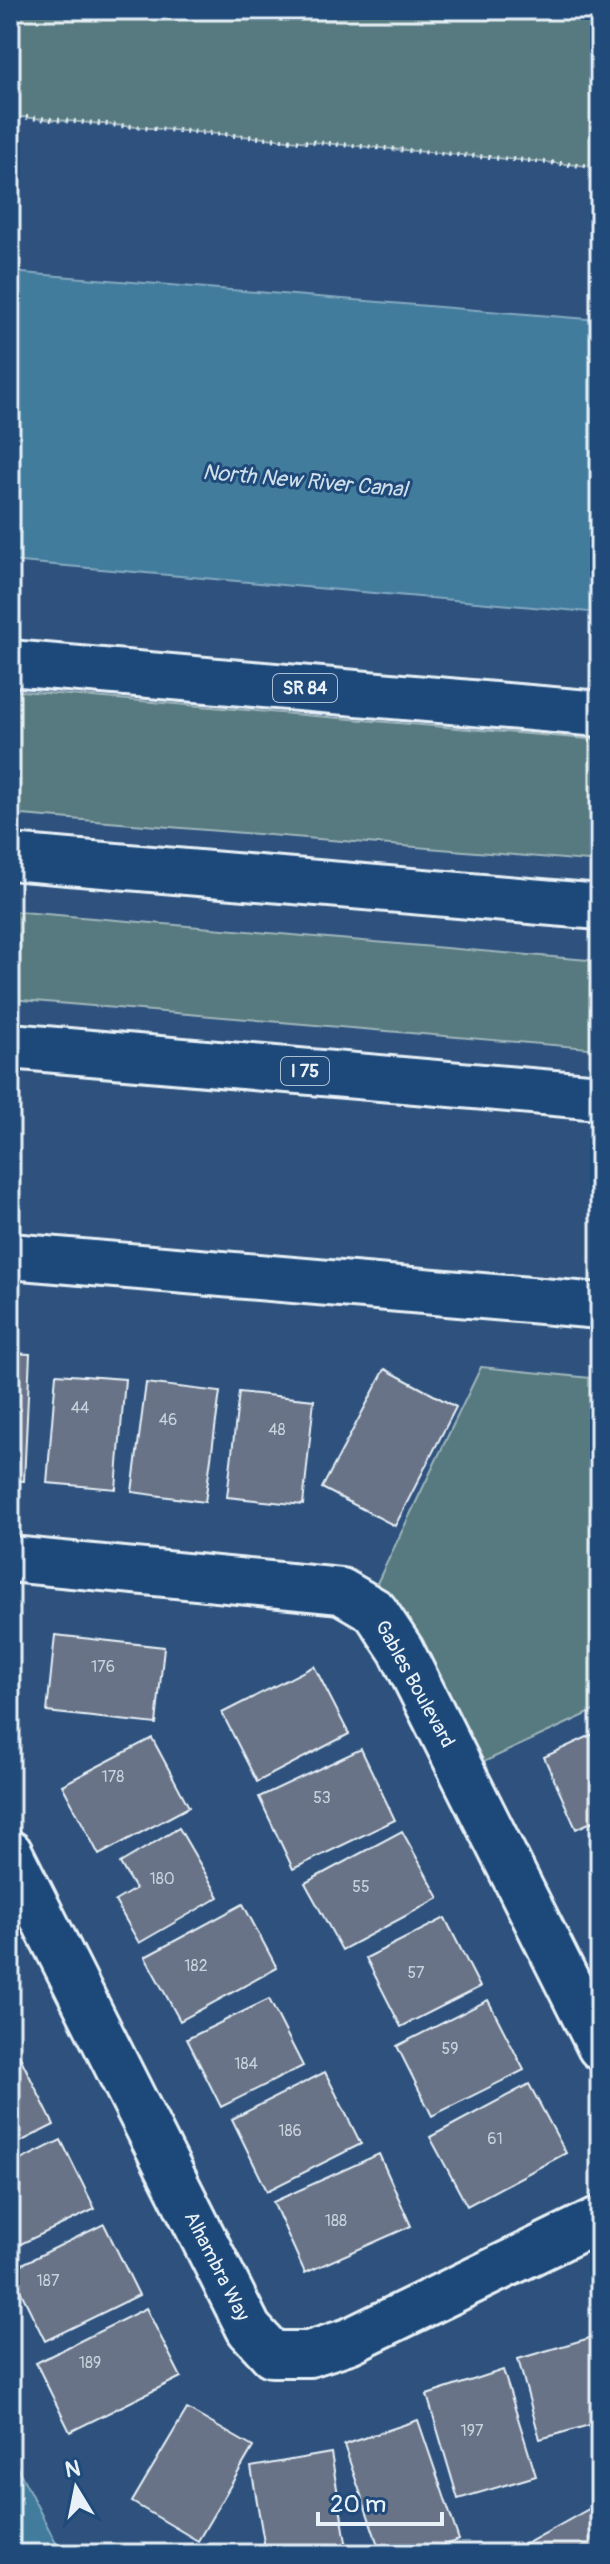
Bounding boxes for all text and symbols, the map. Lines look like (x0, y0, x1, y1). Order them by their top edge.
water label: North New River Canal (201, 458, 411, 504)
road number: SR 84 (273, 674, 337, 702)
road number: I 75 (281, 1057, 329, 1085)
house number: 44 (71, 1398, 89, 1418)
house number: 46 (159, 1410, 177, 1430)
house number: 48 (268, 1420, 286, 1440)
street label: Gables Boulevard (370, 1616, 460, 1752)
house number: 176 (91, 1657, 115, 1677)
house number: 178 (102, 1767, 124, 1787)
house number: 53 (313, 1788, 331, 1808)
house number: 180 (149, 1869, 175, 1889)
house number: 55 (352, 1877, 370, 1897)
house number: 182 (184, 1956, 208, 1976)
house number: 57 (407, 1963, 425, 1983)
house number: 59 (442, 2039, 458, 2059)
house number: 184 (234, 2054, 258, 2074)
house number: 186 (278, 2121, 302, 2141)
house number: 61 (487, 2129, 503, 2149)
street label: Alhambra Way (179, 2207, 256, 2325)
house number: 188 (325, 2211, 347, 2231)
house number: 187 (37, 2271, 60, 2291)
house number: 189 (79, 2353, 101, 2373)
house number: 197 (461, 2421, 484, 2441)
north arrow (36, 2448, 116, 2528)
text: N (63, 2454, 83, 2484)
scale bar (318, 2476, 442, 2526)
text: 20 m (330, 2490, 386, 2519)

